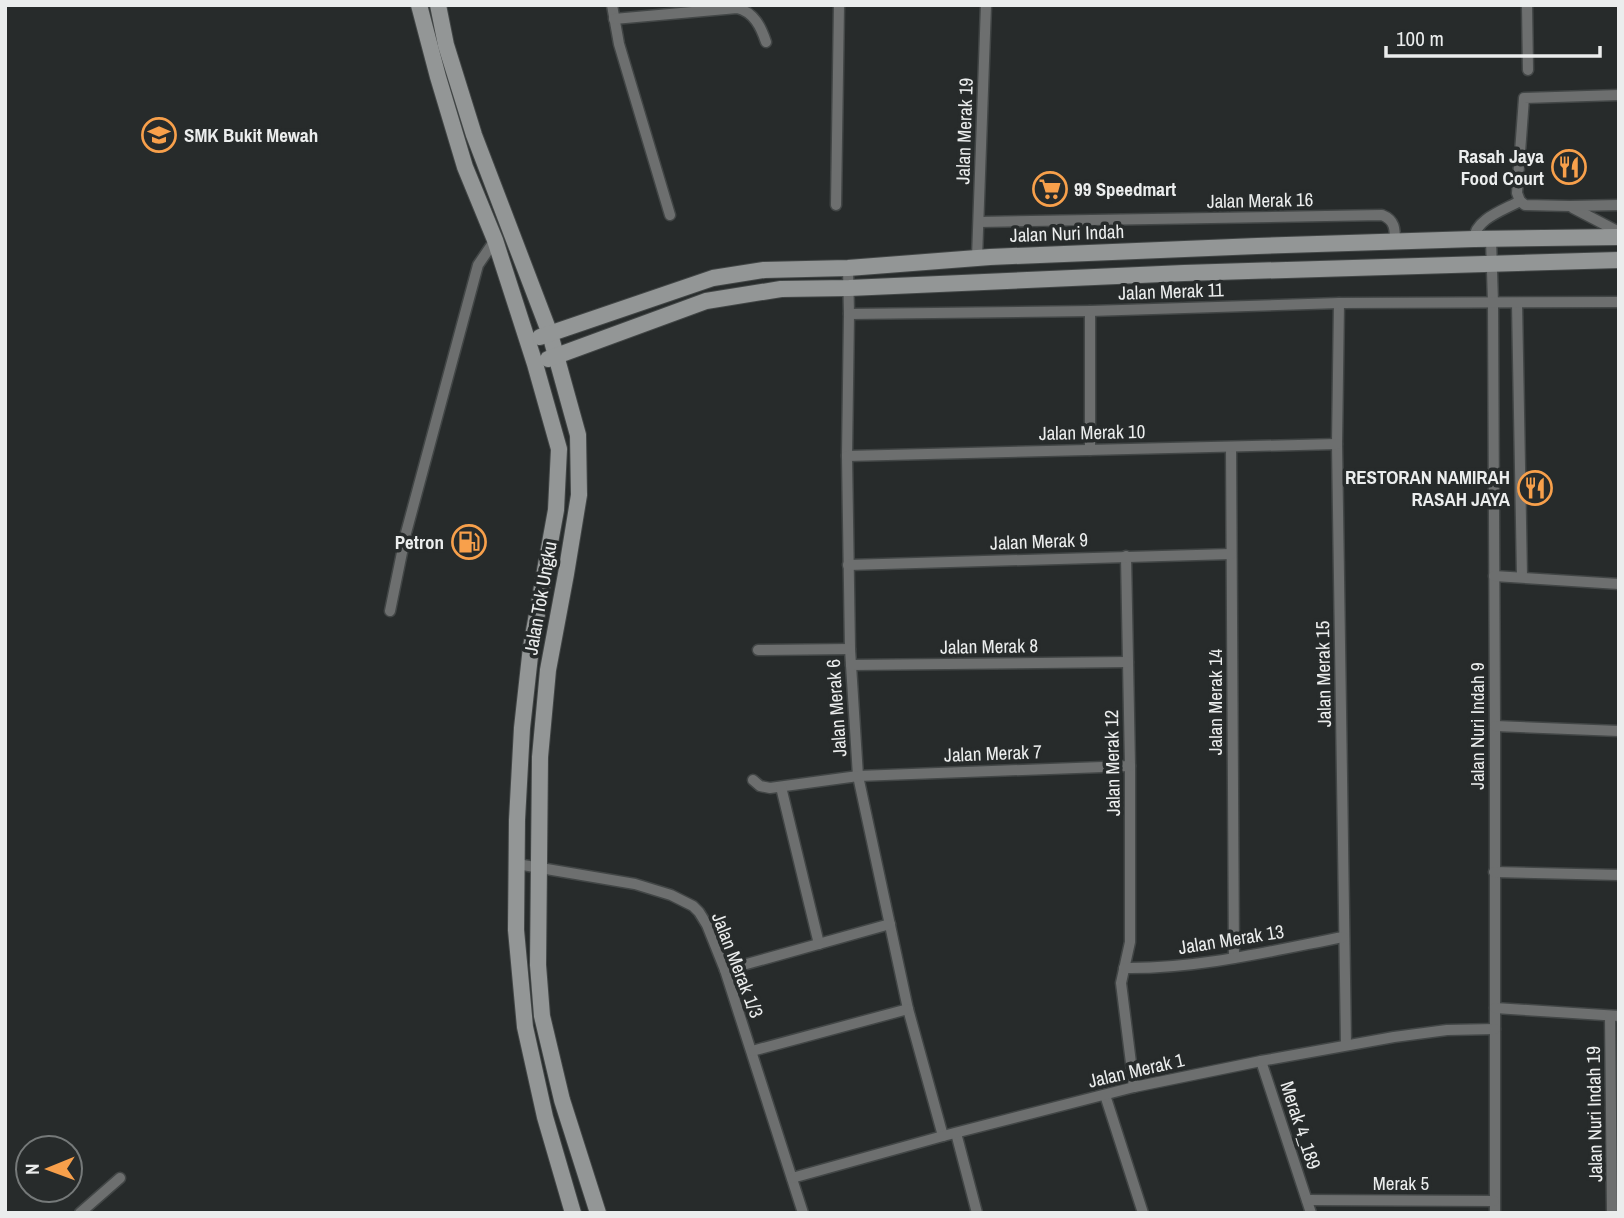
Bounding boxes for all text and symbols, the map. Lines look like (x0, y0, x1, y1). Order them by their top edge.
scale bar (1386, 14, 1600, 58)
text: 100 m (1396, 24, 1444, 53)
street label: Jalan Merak 19 (949, 77, 979, 185)
school or university icon: SMK Bukit Mewah (140, 116, 178, 154)
place label: SMK Bukit Mewah (184, 122, 318, 148)
place label: Rasah Jaya Food Court (1458, 143, 1544, 191)
restaurant icon: Rasah Jaya Food Court (1550, 148, 1588, 186)
supermarket icon: 99 Speedmart (1031, 170, 1069, 208)
place label: 99 Speedmart (1074, 176, 1176, 202)
street label: Jalan Merak 16 (1207, 186, 1313, 214)
street label: Jalan Nuri Indah (1009, 218, 1125, 248)
street label: Jalan Merak 11 (1118, 276, 1224, 306)
street label: Jalan Merak 10 (1039, 418, 1145, 446)
place label: RESTORAN NAMIRAH RASAH JAYA (1345, 464, 1511, 512)
restaurant icon: RESTORAN NAMIRAH RASAH JAYA (1516, 469, 1554, 507)
fuel station icon: Petron (450, 523, 488, 561)
street label: Jalan Merak 9 (990, 526, 1088, 556)
place label: Petron (395, 529, 444, 555)
street label: Jalan Tok Ungku (517, 539, 563, 657)
street label: Jalan Merak 15 (1309, 620, 1337, 727)
street label: Jalan Merak 8 (940, 632, 1038, 660)
street label: Jalan Merak 14 (1202, 648, 1228, 755)
street label: Jalan Merak 6 (820, 658, 852, 758)
street label: Jalan Nuri Indah 9 (1464, 662, 1490, 790)
street label: Jalan Merak 12 (1098, 710, 1126, 816)
street label: Jalan Merak 7 (944, 738, 1043, 768)
street label: Jalan Merak 1/3 (706, 909, 770, 1021)
street label: Jalan Merak 13 (1176, 918, 1286, 960)
street label: Jalan Merak 1 (1085, 1046, 1187, 1094)
street label: Jalan Nuri Indah 19 (1580, 1046, 1608, 1182)
street label: Merak 4_189 (1275, 1078, 1327, 1172)
north arrow (14, 1134, 84, 1204)
text: N (19, 1163, 45, 1175)
street label: Merak 5 (1373, 1170, 1429, 1196)

